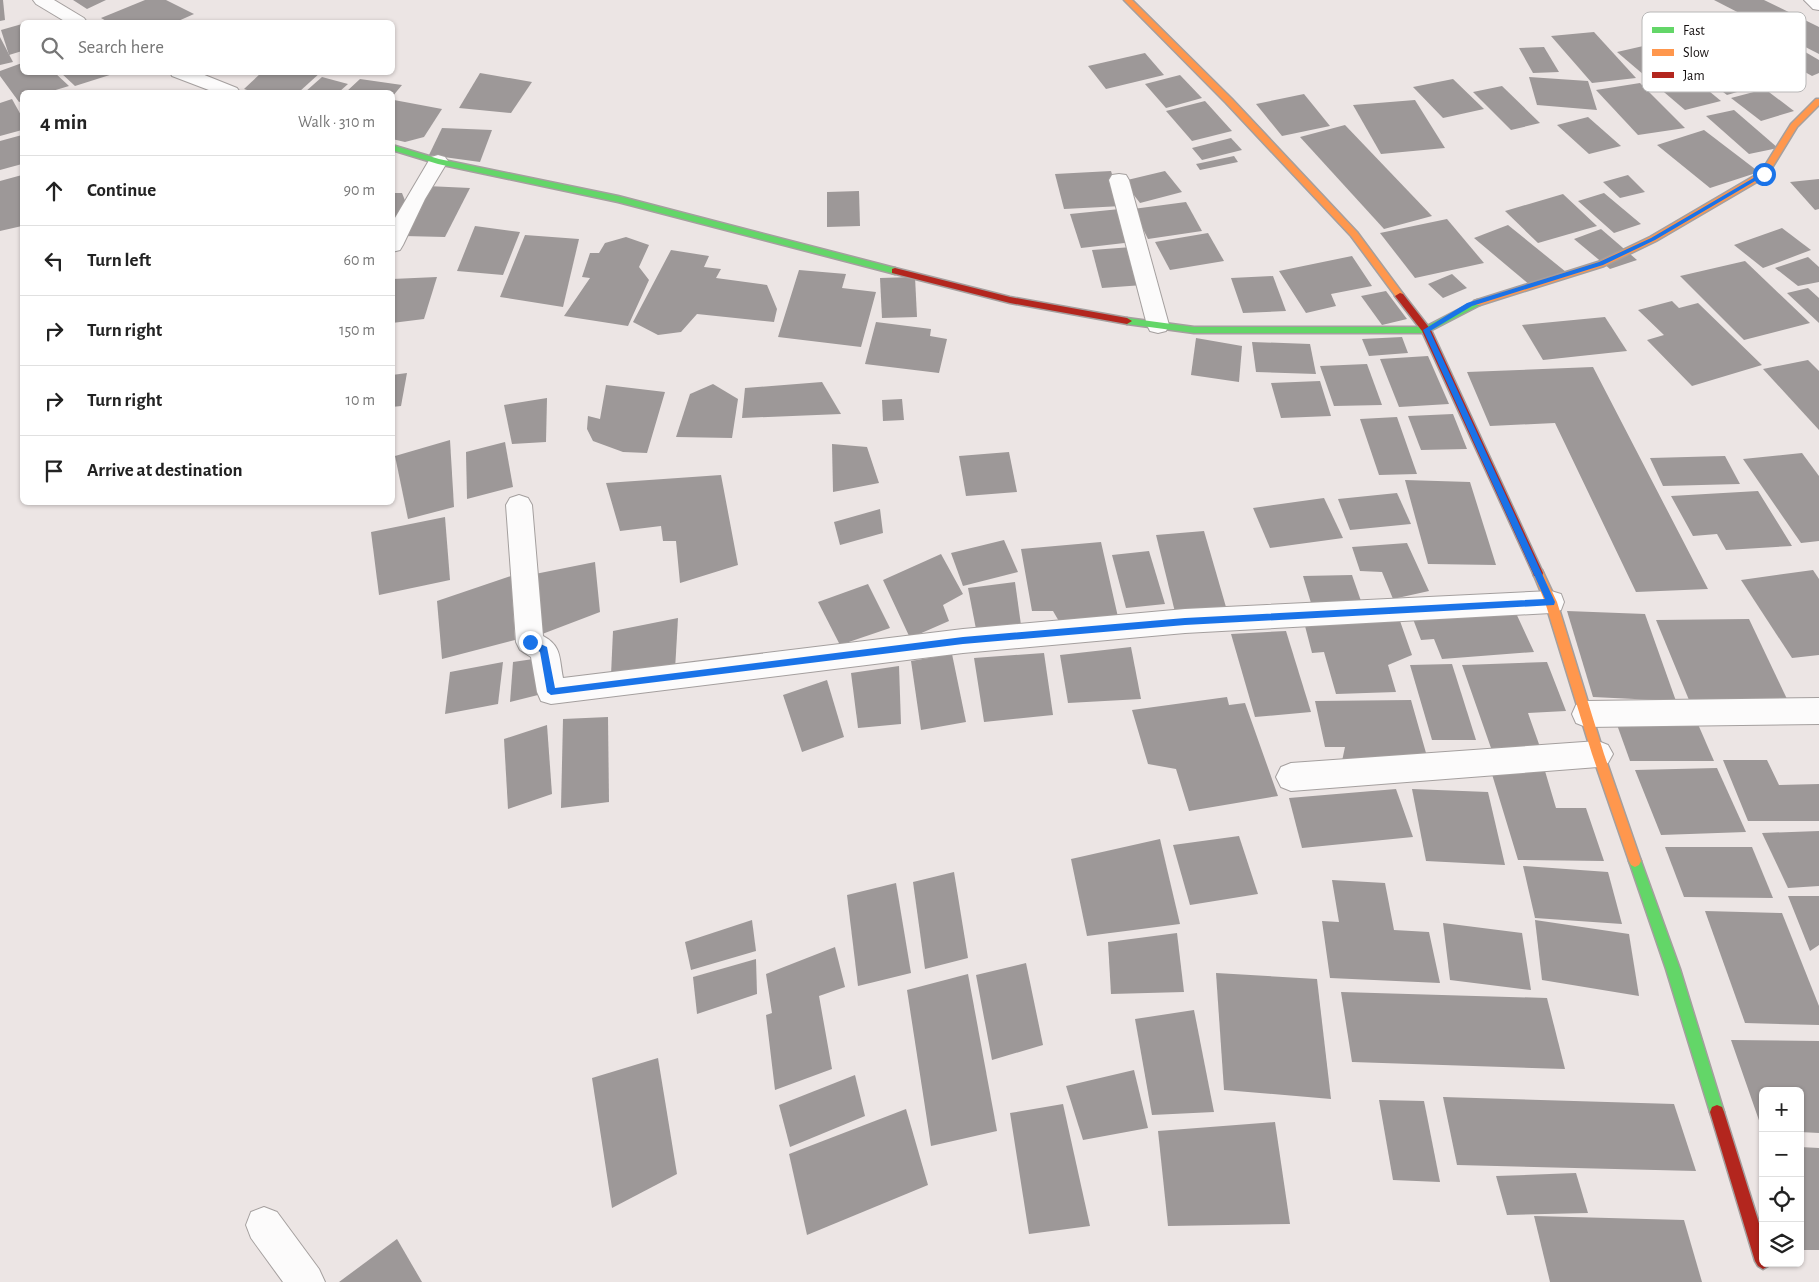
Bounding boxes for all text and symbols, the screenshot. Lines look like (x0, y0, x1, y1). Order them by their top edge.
legend (1642, 12, 1806, 92)
search box (20, 20, 395, 75)
text: Fast (1683, 24, 1705, 38)
icon: search (38, 34, 66, 62)
text: Search here (78, 38, 164, 57)
text: Slow (1683, 46, 1710, 60)
text: Jam (1683, 69, 1705, 83)
text: 4 min (40, 112, 87, 133)
text: Walk · 310 m (298, 114, 375, 130)
route start (1753, 163, 1776, 186)
icon: ahead (40, 177, 68, 205)
text: Continue (87, 181, 156, 200)
text: 90 m (344, 182, 375, 198)
icon: left (40, 247, 68, 275)
text: Turn left (87, 251, 151, 270)
text: 60 m (344, 252, 375, 268)
icon: right (40, 317, 68, 345)
text: Turn right (87, 321, 162, 340)
text: 150 m (339, 322, 375, 338)
icon: right (40, 387, 68, 415)
text: Turn right (87, 391, 162, 410)
text: 10 m (346, 392, 375, 408)
icon: arrive (40, 457, 68, 485)
text: Arrive at destination (87, 461, 243, 480)
route end (519, 631, 542, 654)
map controls (1759, 1087, 1804, 1267)
button: + (1759, 1087, 1804, 1132)
button: − (1759, 1132, 1804, 1177)
button: locate (1759, 1177, 1804, 1222)
button: layers (1759, 1222, 1804, 1267)

